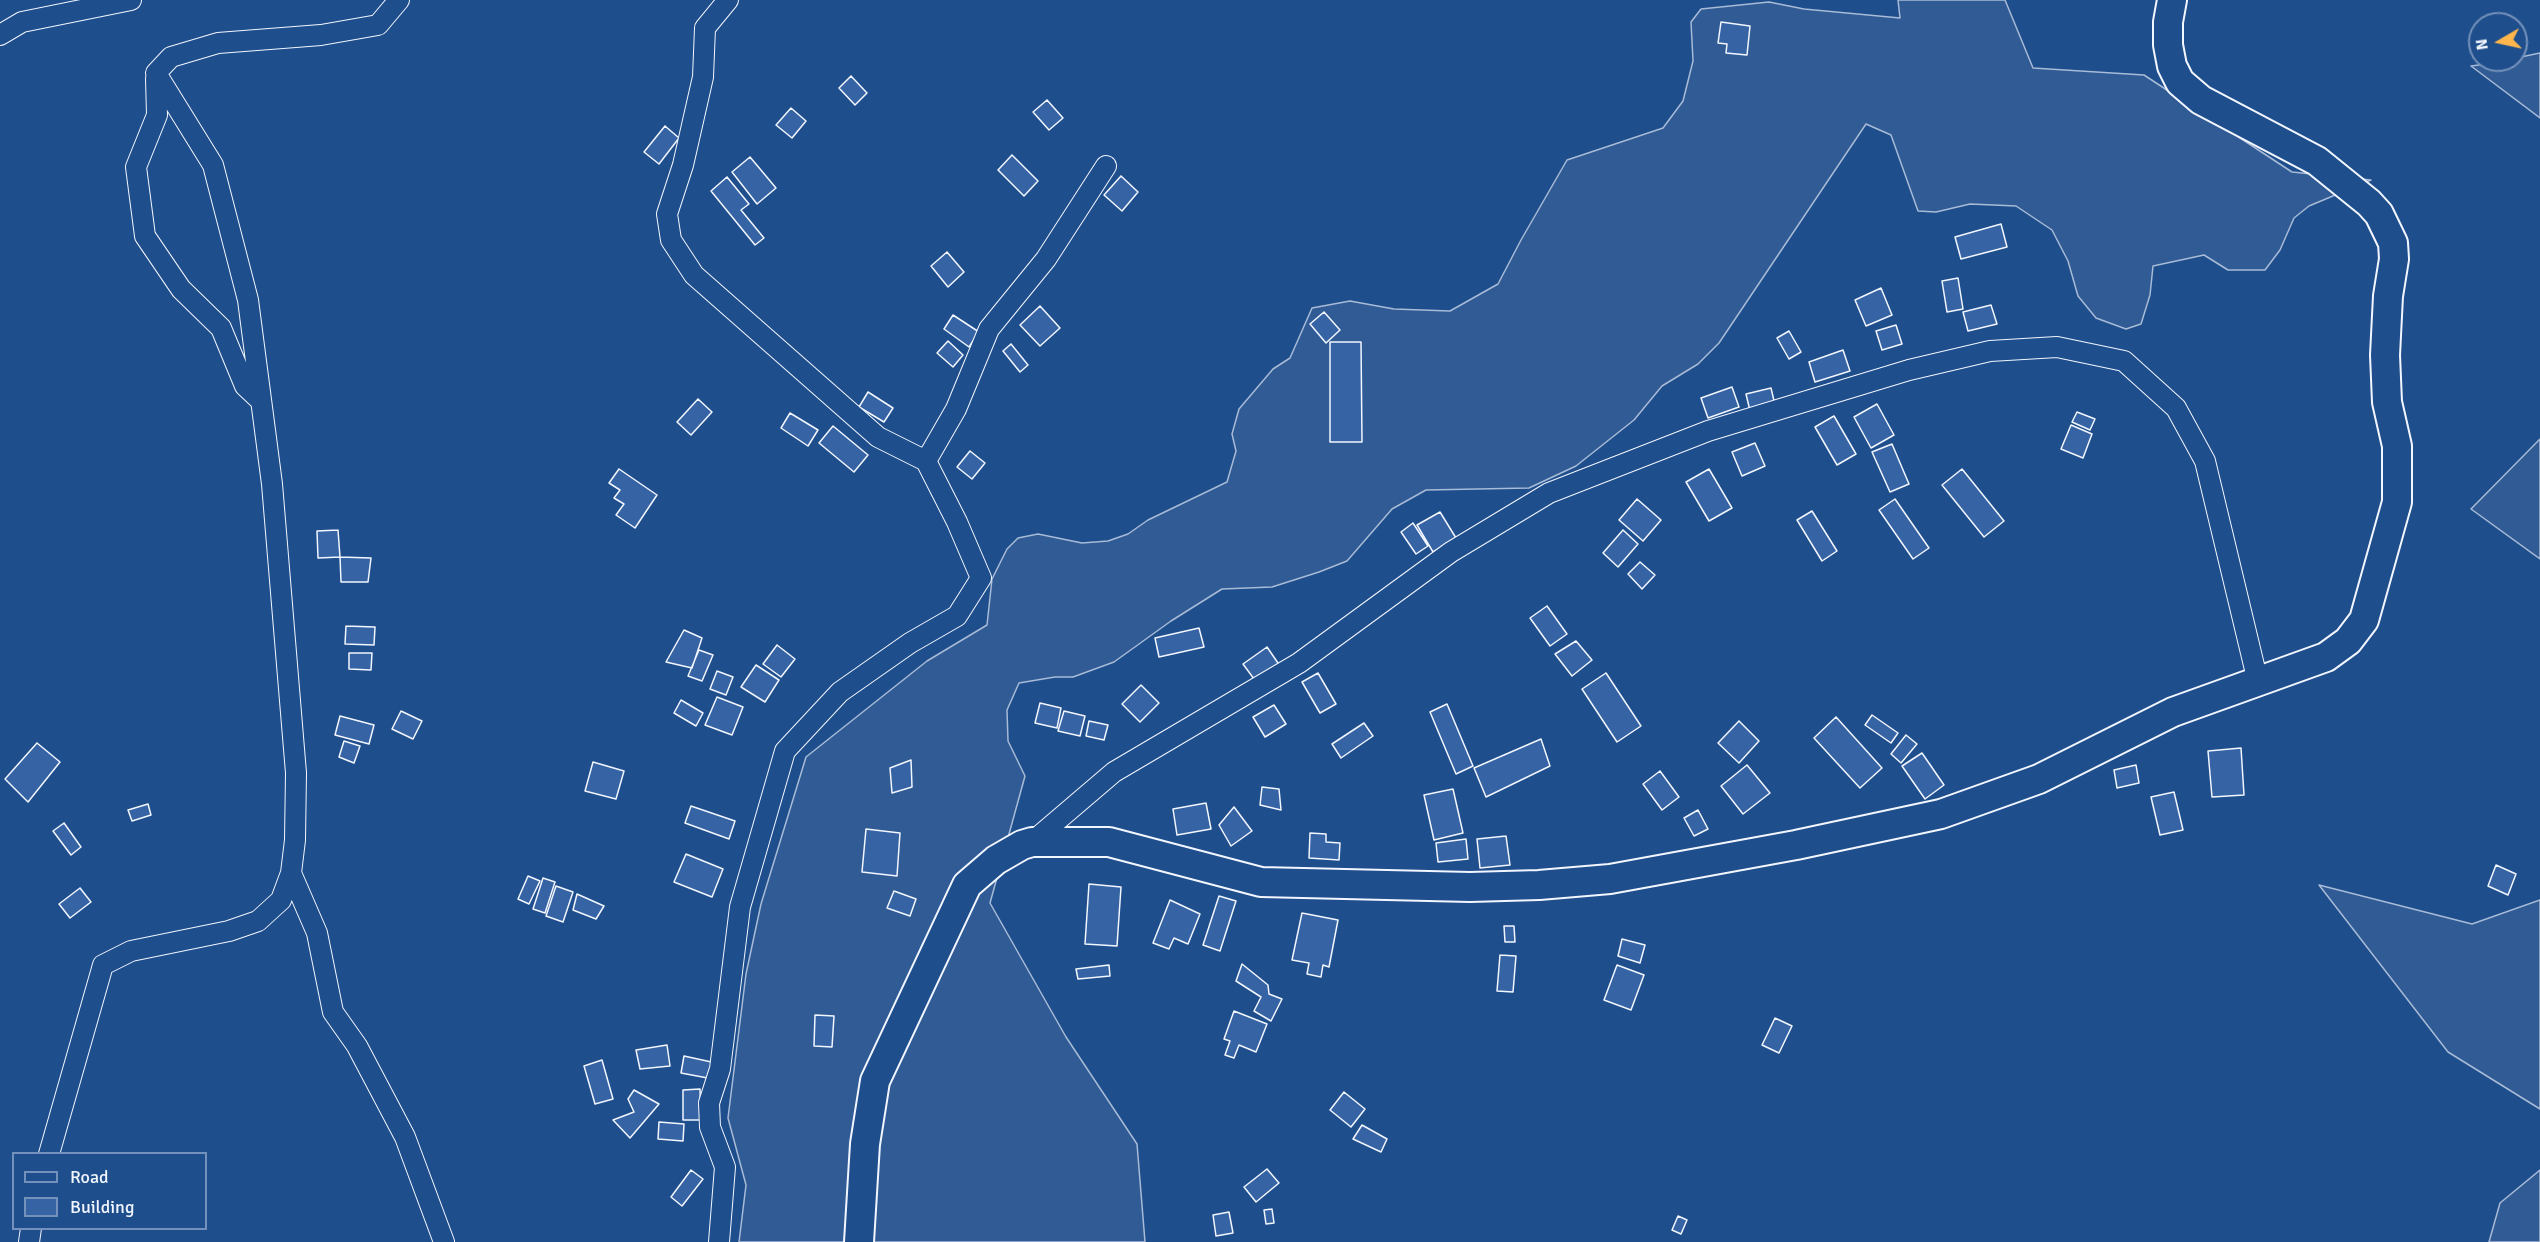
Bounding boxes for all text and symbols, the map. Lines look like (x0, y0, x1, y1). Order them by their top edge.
north arrow (2468, 12, 2528, 72)
text: N (2471, 37, 2493, 52)
legend (12, 1152, 207, 1230)
text: Road (70, 1166, 109, 1188)
text: Building (70, 1196, 134, 1218)

